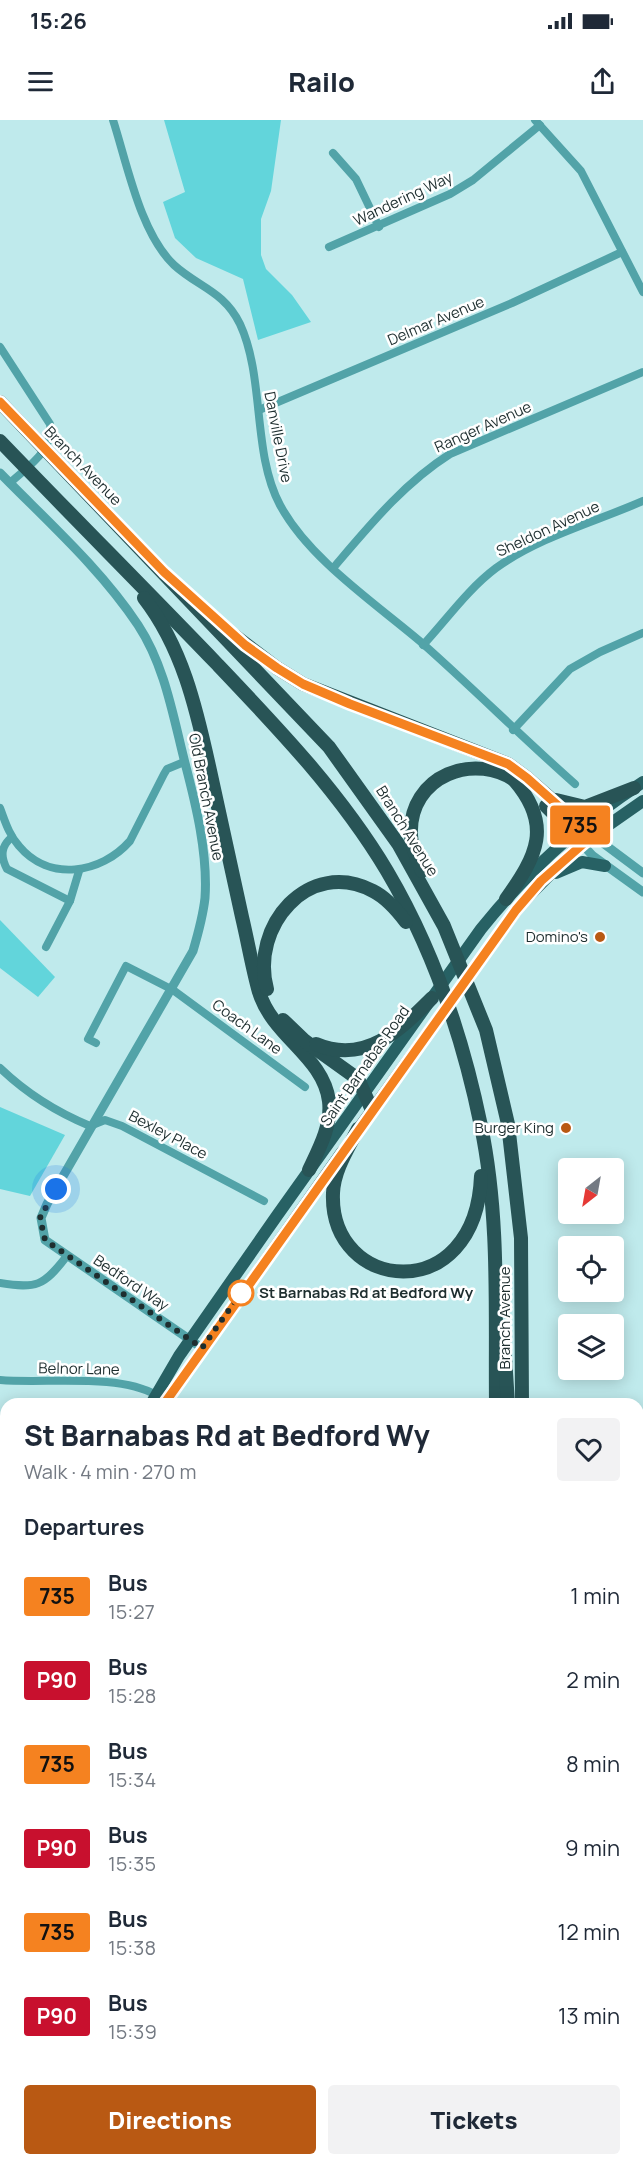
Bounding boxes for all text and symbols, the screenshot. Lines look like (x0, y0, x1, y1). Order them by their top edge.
text: 15:26 (30, 6, 87, 36)
text: Railo (288, 63, 355, 100)
icon: menu (24, 65, 57, 98)
icon: share (586, 65, 619, 98)
street label: Wandering Way (350, 166, 456, 231)
street label: Delmar Avenue (384, 291, 488, 350)
street label: Danville Drive (259, 390, 298, 484)
street label: Ranger Avenue (431, 396, 535, 457)
street label: Branch Avenue (40, 421, 127, 510)
street label: Sheldon Avenue (493, 495, 603, 562)
street label: Old Branch Avenue (184, 731, 229, 863)
street label: Branch Avenue (371, 781, 444, 880)
line badge: 735 (546, 806, 614, 844)
text: 735 (562, 811, 598, 839)
place label: Domino's (526, 926, 588, 947)
marker: Domino's (593, 930, 607, 944)
street label: Coach Lane (208, 994, 287, 1059)
street label: Saint Barnabas Road (315, 1001, 414, 1130)
street label: Bexley Place (125, 1105, 211, 1164)
place label: Burger King (475, 1117, 554, 1138)
marker: Burger King (559, 1121, 573, 1135)
north arrow (558, 1158, 624, 1224)
map controls (558, 1158, 624, 1380)
your location (41, 1174, 71, 1204)
button: locate (558, 1236, 624, 1302)
street label: Bedford Way (89, 1250, 173, 1316)
street label: Branch Avenue (494, 1266, 515, 1370)
marker: St Barnabas Rd at Bedford Wy (228, 1280, 254, 1306)
place label: St Barnabas Rd at Bedford Wy (259, 1282, 474, 1303)
button: layers (558, 1314, 624, 1380)
street label: Belnor Lane (38, 1357, 120, 1380)
text: St Barnabas Rd at Bedford Wy (24, 1416, 430, 1454)
button: heart (557, 1418, 620, 1481)
text: Walk · 4 min · 270 m (24, 1458, 196, 1485)
text: Departures (24, 1512, 144, 1542)
text: Bus (108, 1568, 148, 1598)
text: 1 min (570, 1581, 620, 1611)
text: 735 (39, 1582, 75, 1610)
text: 15:27 (108, 1598, 155, 1625)
text: Bus (108, 1652, 148, 1682)
text: 2 min (566, 1665, 620, 1695)
text: P90 (37, 1666, 77, 1694)
text: 15:28 (108, 1682, 156, 1709)
text: Bus (108, 1736, 148, 1766)
text: 8 min (566, 1749, 620, 1779)
text: 735 (39, 1750, 75, 1778)
text: 15:34 (108, 1766, 156, 1793)
text: Bus (108, 1820, 148, 1850)
text: 9 min (565, 1833, 620, 1863)
text: P90 (37, 1834, 77, 1862)
text: 15:35 (108, 1850, 156, 1877)
text: Bus (108, 1904, 148, 1934)
text: 12 min (558, 1917, 620, 1947)
text: 735 (39, 1918, 75, 1946)
text: 15:38 (108, 1934, 156, 1961)
text: Bus (108, 1988, 148, 2018)
text: 13 min (558, 2001, 620, 2031)
text: P90 (37, 2002, 77, 2030)
text: 15:39 (108, 2018, 157, 2045)
button: Directions (24, 2085, 316, 2154)
button: Tickets (328, 2085, 620, 2154)

